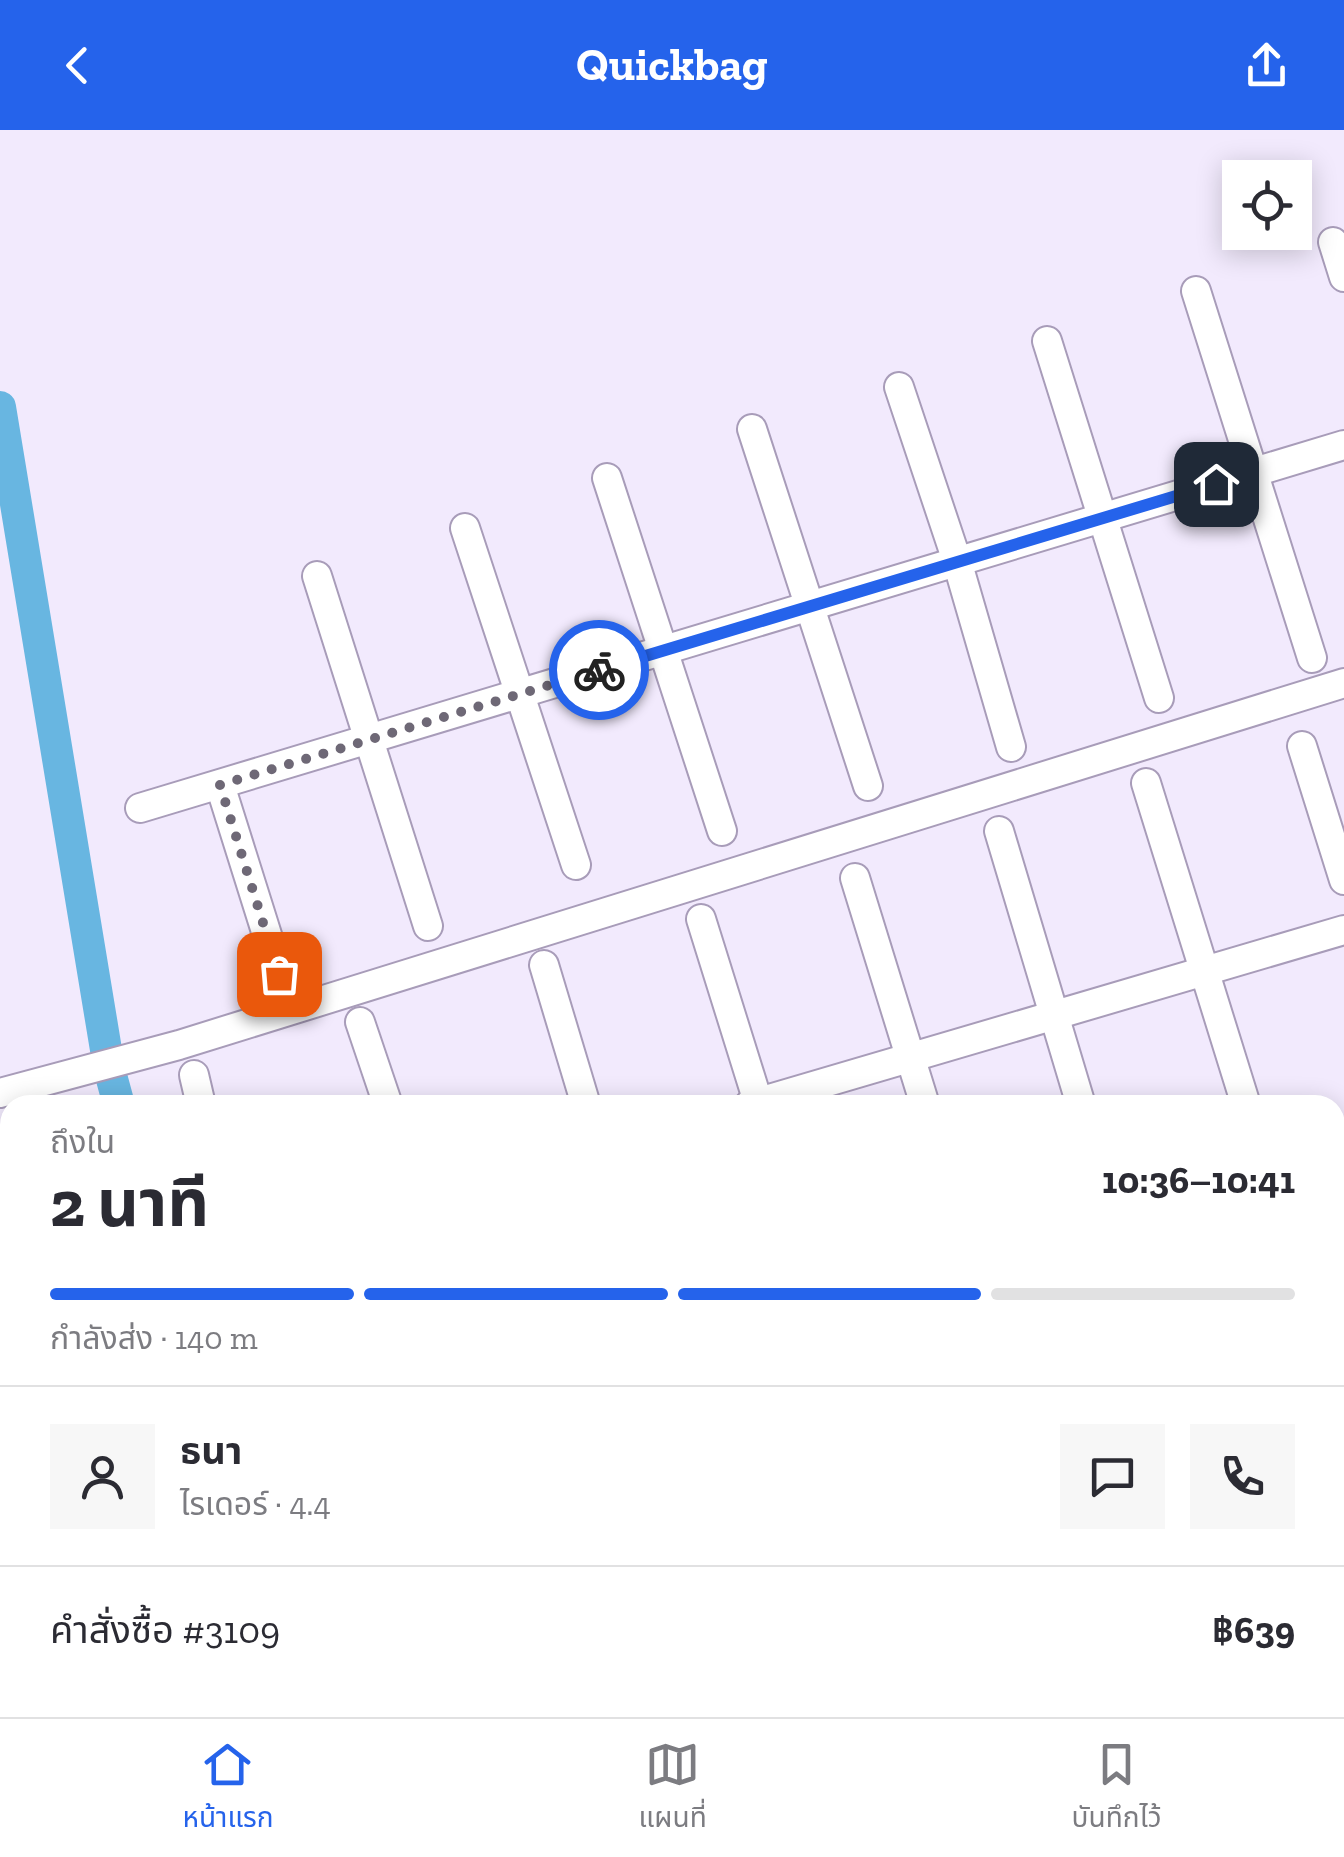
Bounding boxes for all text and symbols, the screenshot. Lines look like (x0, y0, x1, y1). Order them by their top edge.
icon: back (50, 38, 105, 93)
text: Quickbag (576, 38, 768, 92)
icon: share (1239, 38, 1294, 93)
map controls (1222, 160, 1312, 250)
button: locate (1222, 160, 1312, 250)
pin (1174, 442, 1259, 527)
icon: home (1189, 457, 1244, 512)
courier (549, 620, 649, 720)
icon: bike (572, 643, 627, 698)
pin (237, 932, 322, 1017)
icon: bag (252, 947, 307, 1002)
text: ถึงใน (50, 1123, 115, 1161)
text: 10:36–10:41 (1102, 1157, 1295, 1203)
text: 2 นาที (50, 1165, 209, 1243)
text: กำลังส่ง · 140 m (50, 1319, 258, 1357)
button: person (50, 1424, 155, 1529)
button: chat (1060, 1424, 1165, 1529)
button: phone (1190, 1424, 1295, 1529)
text: ธนา (180, 1428, 242, 1474)
text: ไรเดอร์ · 4.4 (180, 1485, 331, 1523)
text: คำสั่งซื้อ #3109 (50, 1607, 280, 1653)
text: ฿639 (1212, 1607, 1295, 1653)
tab: หน้าแรก (182, 1737, 274, 1840)
tab: แผนที่ (638, 1737, 707, 1840)
tab: บันทึกไว้ (1072, 1737, 1162, 1840)

